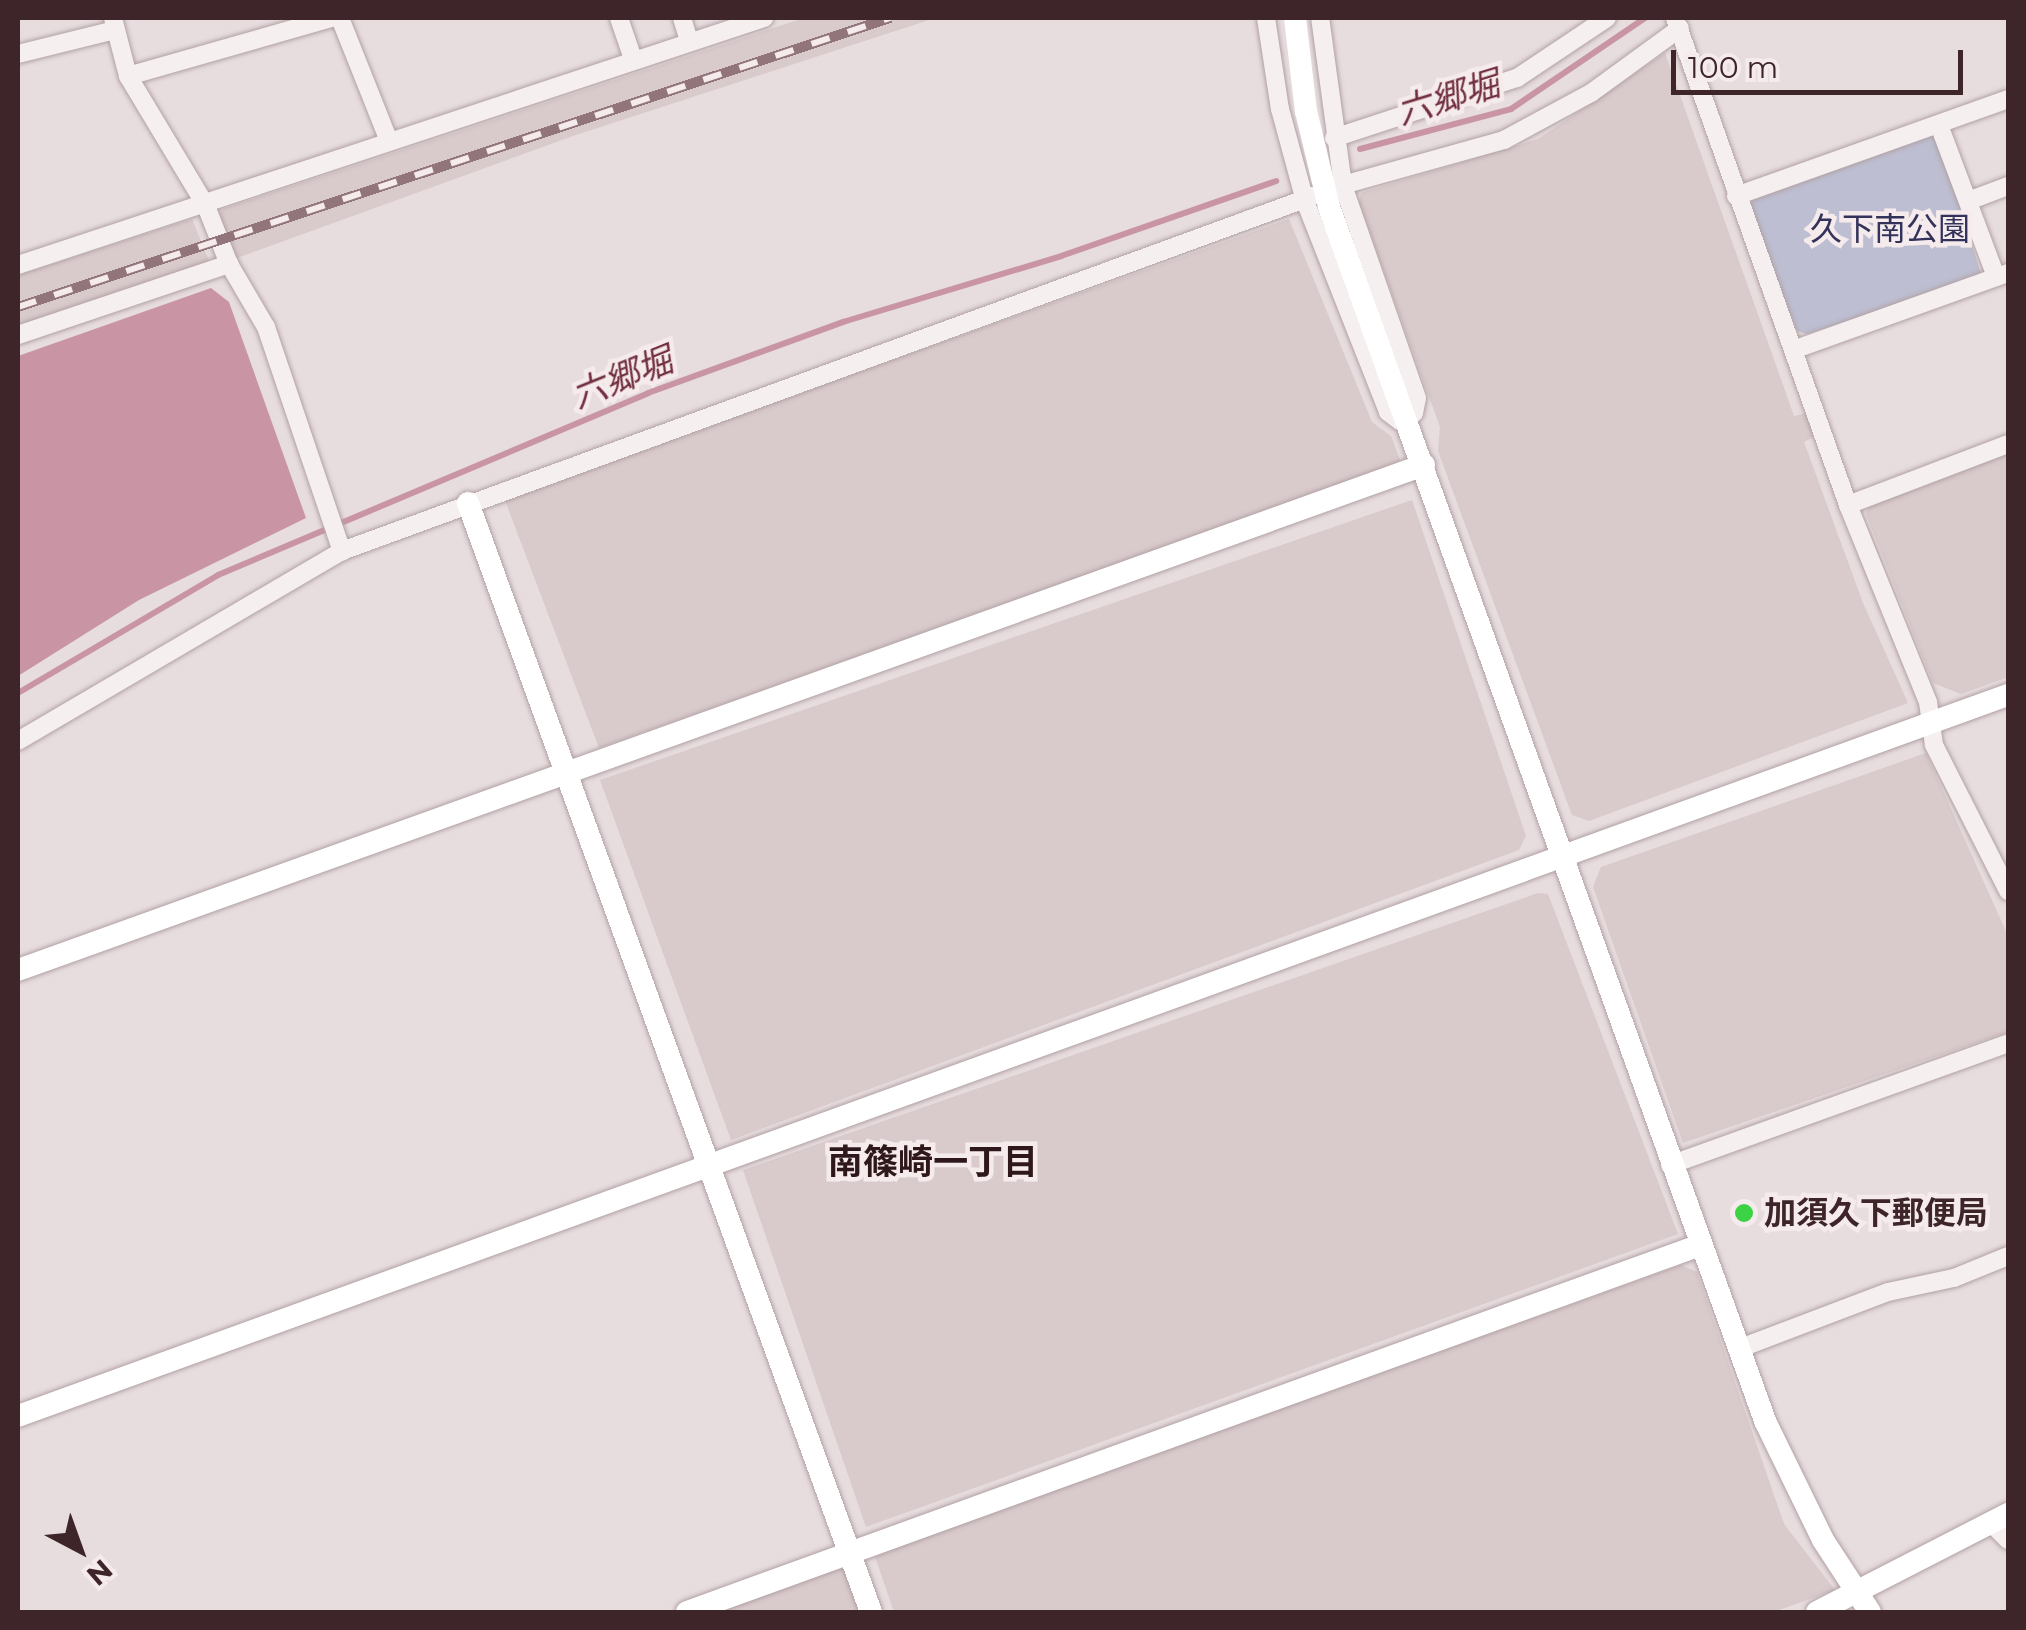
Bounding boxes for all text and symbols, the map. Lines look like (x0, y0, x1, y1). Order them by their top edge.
scale bar (1676, 30, 1968, 92)
text: 100 m (1688, 49, 1778, 86)
water label: 六郷堀 (1392, 63, 1504, 133)
park label: 久下南公園 (1810, 210, 1970, 248)
water label: 六郷堀 (565, 339, 679, 417)
district label: 南篠崎一丁目 (828, 1141, 1038, 1183)
place label: 加須久下郵便局 (1764, 1194, 1988, 1232)
marker: 加須久下郵便局 (1733, 1202, 1755, 1224)
north arrow (30, 1500, 130, 1600)
text: N (80, 1552, 119, 1593)

